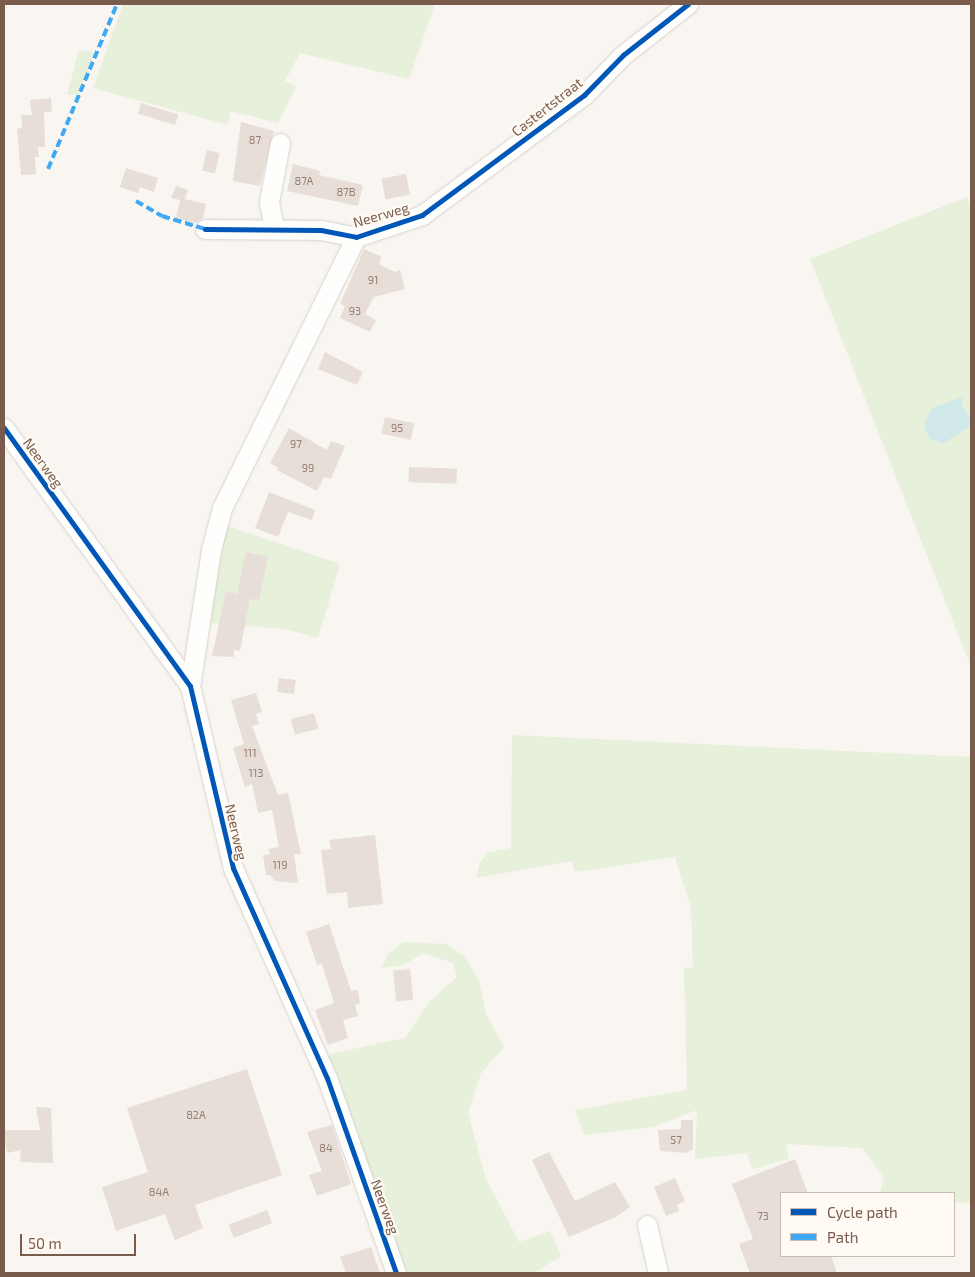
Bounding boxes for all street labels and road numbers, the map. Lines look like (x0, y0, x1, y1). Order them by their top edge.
street label: Castertstraat (508, 74, 586, 140)
street label: Neerweg (351, 199, 411, 231)
street label: Neerweg (19, 435, 67, 491)
street label: Neerweg (221, 802, 251, 862)
street label: Neerweg (367, 1177, 403, 1237)

